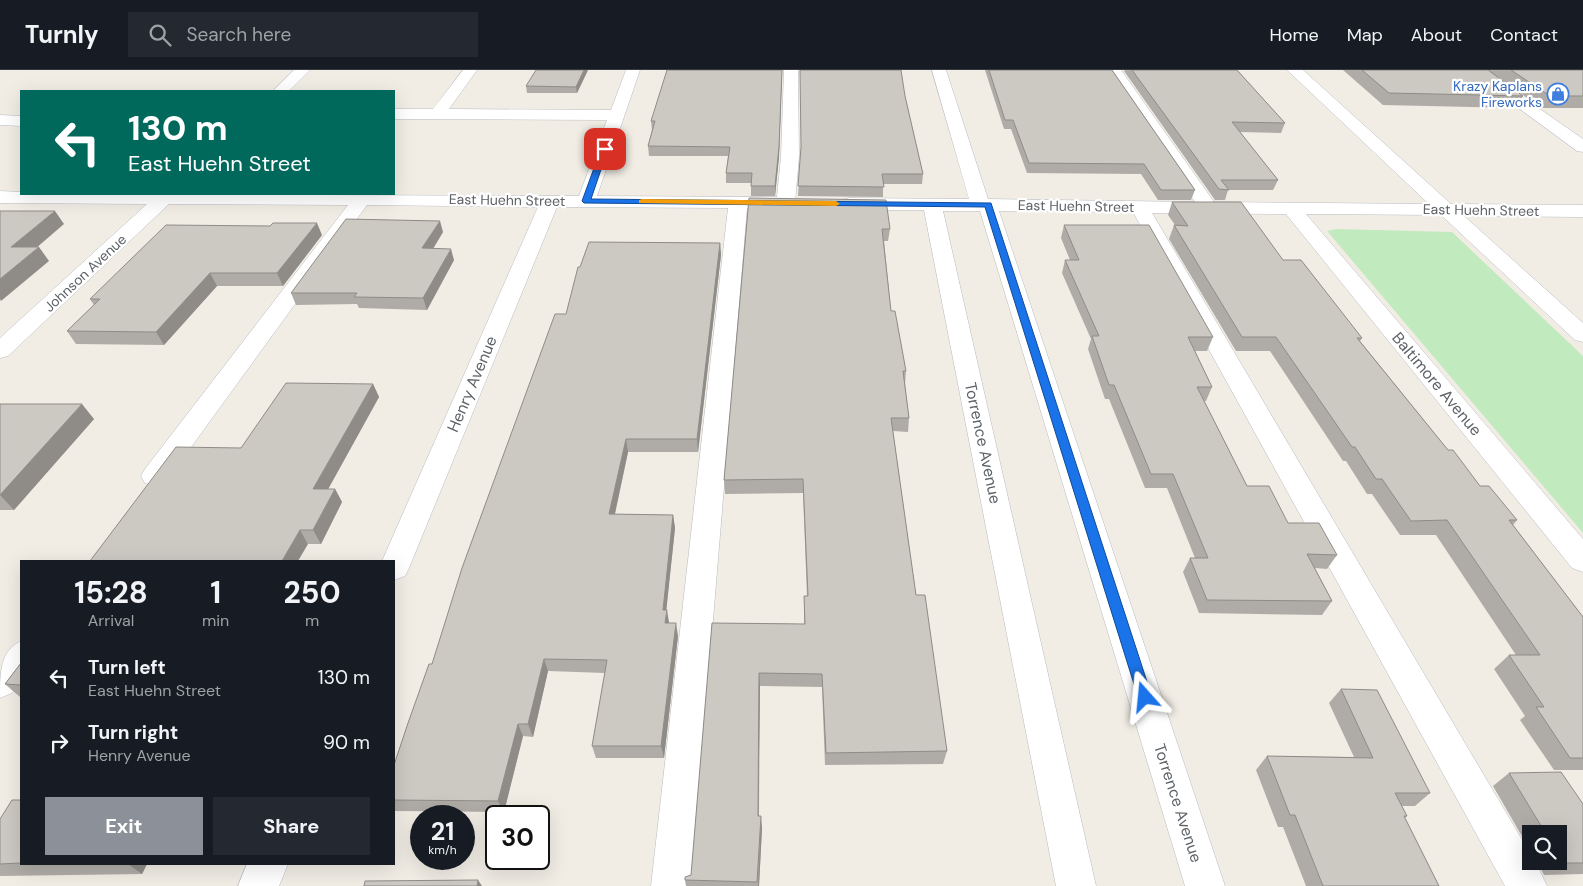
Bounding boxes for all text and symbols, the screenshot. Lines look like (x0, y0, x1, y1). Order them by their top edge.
search box (128, 12, 478, 57)
text: Turnly (25, 19, 98, 50)
icon: search (146, 21, 174, 49)
text: Search here (186, 22, 291, 47)
text: Home (1269, 23, 1319, 47)
text: Map (1347, 23, 1383, 47)
text: About (1411, 23, 1462, 47)
text: Contact (1490, 23, 1558, 47)
place label: Krazy Kaplans Fireworks (1453, 77, 1542, 111)
shop icon: Krazy Kaplans Fireworks (1546, 82, 1570, 106)
text: 130 m (128, 105, 228, 151)
icon: left (45, 110, 110, 175)
pin (584, 128, 626, 170)
icon: arrive (591, 135, 619, 163)
text: East Huehn Street (128, 149, 311, 178)
street label: East Huehn Street (449, 190, 565, 210)
street label: East Huehn Street (1018, 196, 1134, 216)
street label: East Huehn Street (1423, 200, 1539, 220)
street label: Johnson Avenue (40, 230, 130, 316)
street label: Baltimore Avenue (1387, 328, 1487, 440)
street label: Henry Avenue (442, 333, 502, 435)
street label: Torrence Avenue (960, 380, 1006, 506)
text: 15:28 (74, 573, 148, 612)
text: 1 (210, 573, 221, 612)
text: 250 (284, 573, 341, 612)
text: Arrival (88, 610, 134, 631)
text: min (202, 610, 229, 631)
text: m (305, 610, 319, 631)
text: Turn left (88, 655, 166, 680)
icon: left (45, 664, 73, 692)
text: 130 m (318, 665, 370, 690)
position arrow (1118, 670, 1170, 722)
text: East Huehn Street (88, 680, 221, 701)
text: Turn right (88, 720, 178, 745)
icon: right (45, 729, 73, 757)
text: 90 m (323, 730, 370, 755)
street label: Torrence Avenue (1149, 741, 1207, 865)
text: Henry Avenue (88, 745, 191, 766)
button: Exit (45, 797, 203, 855)
button: Share (213, 797, 370, 855)
speed limit sign: 30 (485, 805, 550, 870)
text: 21 (431, 815, 454, 848)
map controls (1522, 825, 1567, 870)
button: search (1522, 825, 1567, 870)
text: km/h (428, 842, 457, 858)

